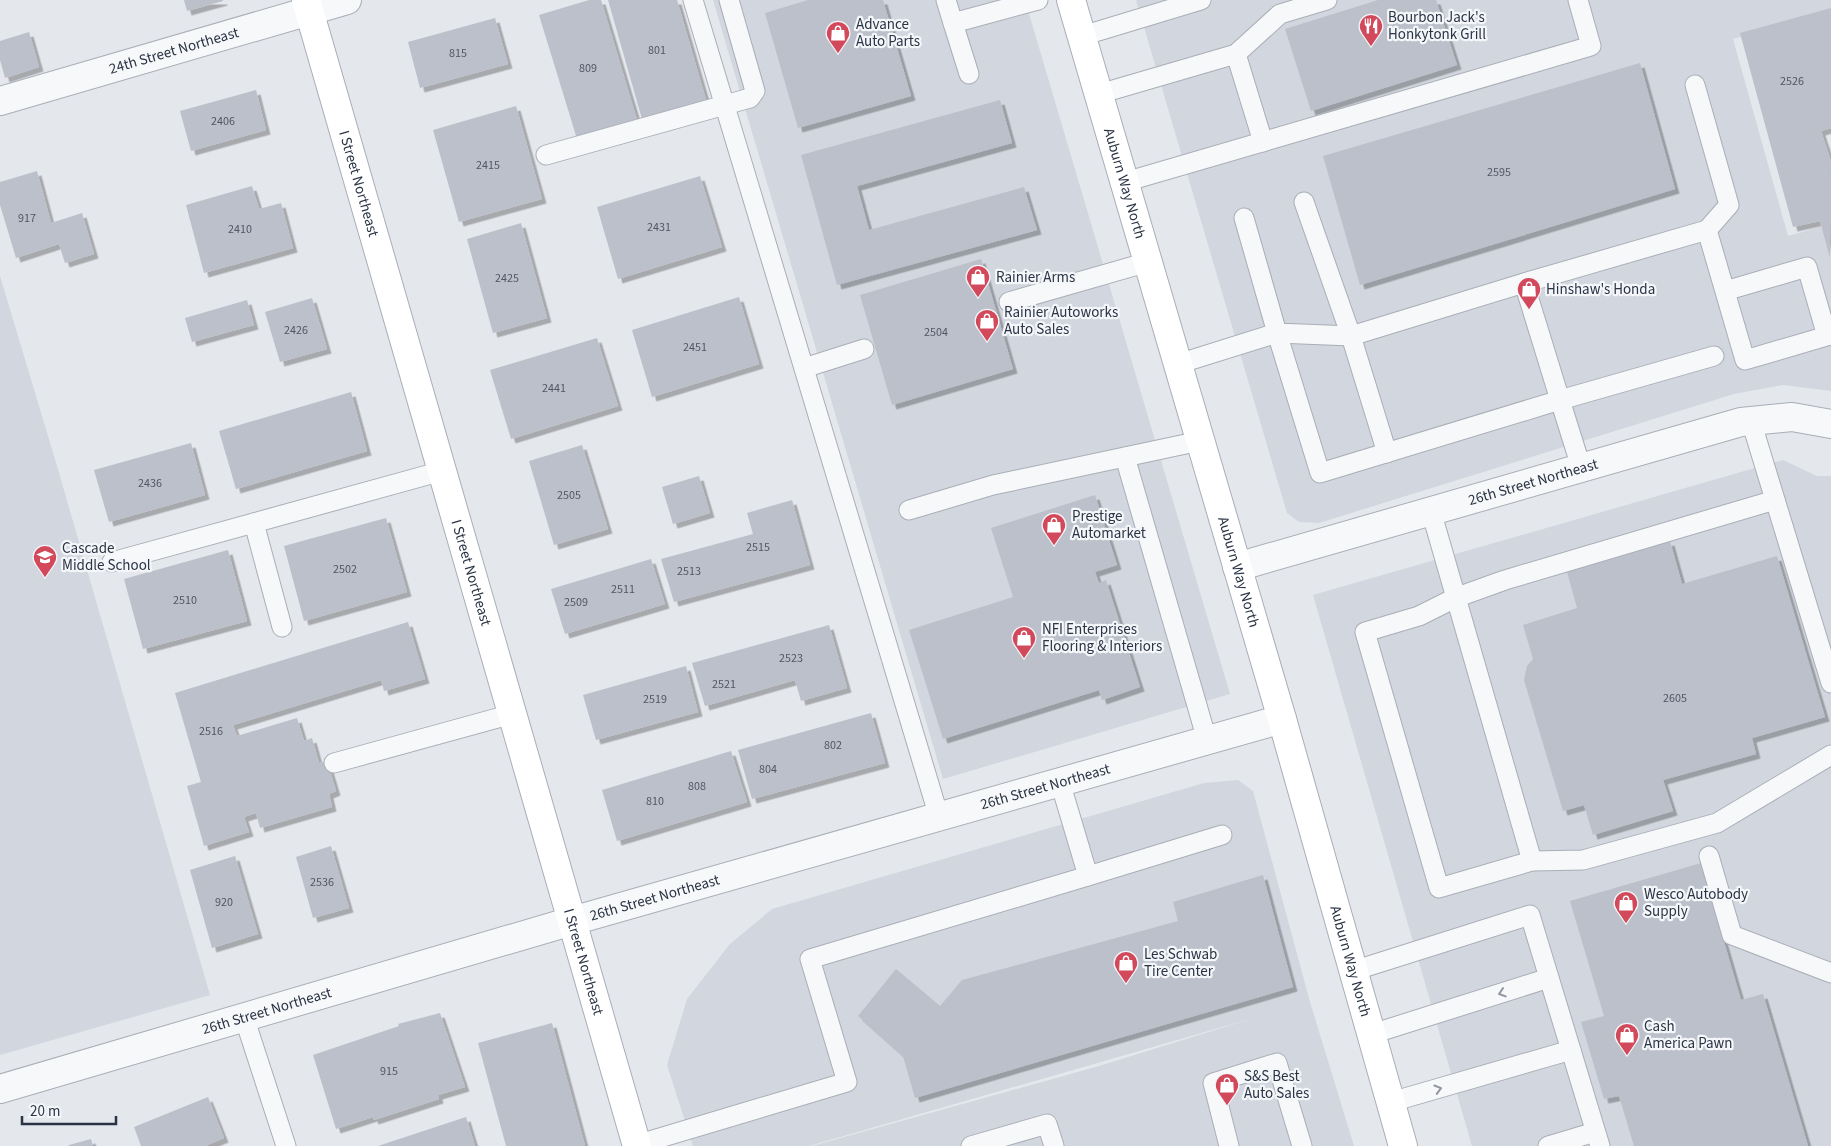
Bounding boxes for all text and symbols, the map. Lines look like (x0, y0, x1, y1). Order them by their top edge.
place label: Bourbon Jack's Honkytonk Grill (1388, 7, 1486, 45)
restaurant icon: Bourbon Jack's Honkytonk Grill (1358, 13, 1384, 47)
place label: Advance Auto Parts (856, 14, 920, 52)
shop icon: Advance Auto Parts (825, 20, 851, 54)
street label: 24th Street Northeast (107, 22, 241, 79)
house number: 801 (648, 42, 666, 59)
house number: 815 (449, 45, 467, 62)
house number: 809 (579, 60, 597, 77)
house number: 2526 (1780, 73, 1804, 90)
house number: 2406 (211, 113, 235, 130)
street label: Auburn Way North (1099, 125, 1151, 241)
street label: I Street Northeast (334, 128, 384, 239)
house number: 2415 (476, 157, 500, 174)
house number: 2595 (1487, 164, 1511, 181)
house number: 917 (18, 210, 36, 227)
house number: 2431 (647, 219, 671, 236)
house number: 2410 (228, 221, 252, 238)
shop icon: Rainier Arms (965, 264, 991, 298)
place label: Rainier Arms (996, 267, 1075, 288)
house number: 2425 (495, 270, 519, 287)
shop icon: Hinshaw's Honda (1516, 276, 1542, 310)
place label: Hinshaw's Honda (1546, 279, 1655, 300)
place label: Rainier Autoworks Auto Sales (1004, 302, 1118, 340)
shop icon: Rainier Autoworks Auto Sales (974, 308, 1000, 342)
house number: 2426 (284, 322, 308, 339)
house number: 2504 (924, 324, 948, 341)
house number: 2451 (683, 339, 707, 356)
house number: 2441 (542, 380, 566, 397)
street label: 26th Street Northeast (1466, 453, 1600, 510)
house number: 2436 (138, 475, 162, 492)
house number: 2505 (557, 487, 581, 504)
place label: Prestige Automarket (1072, 506, 1146, 544)
shop icon: Prestige Automarket (1041, 512, 1067, 546)
street label: Auburn Way North (1213, 514, 1265, 630)
street label: I Street Northeast (446, 517, 497, 628)
place label: Cascade Middle School (62, 538, 151, 576)
house number: 2515 (746, 539, 770, 556)
school or university icon: Cascade Middle School (32, 544, 58, 578)
house number: 2502 (333, 561, 357, 578)
house number: 2513 (677, 563, 701, 580)
house number: 2511 (611, 581, 635, 598)
house number: 2510 (173, 592, 197, 609)
house number: 2509 (564, 594, 588, 611)
place label: NFI Enterprises Flooring & Interiors (1042, 619, 1162, 657)
shop icon: NFI Enterprises Flooring & Interiors (1011, 625, 1037, 659)
house number: 2523 (779, 650, 803, 667)
house number: 2521 (712, 676, 736, 693)
house number: 2605 (1663, 690, 1687, 707)
house number: 2519 (643, 691, 667, 708)
house number: 2516 (199, 723, 223, 740)
house number: 802 (824, 737, 842, 754)
street label: 26th Street Northeast (978, 758, 1112, 815)
house number: 804 (759, 761, 777, 778)
house number: 808 (688, 778, 706, 795)
house number: 810 (646, 793, 664, 810)
street label: 26th Street Northeast (587, 869, 722, 926)
house number: 2536 (310, 874, 334, 891)
place label: Wesco Autobody Supply (1644, 884, 1748, 922)
shop icon: Wesco Autobody Supply (1613, 890, 1639, 924)
house number: 920 (215, 894, 233, 911)
street label: Auburn Way North (1325, 903, 1376, 1019)
street label: I Street Northeast (558, 906, 609, 1017)
place label: Les Schwab Tire Center (1144, 944, 1217, 982)
shop icon: Les Schwab Tire Center (1113, 950, 1139, 984)
street label: 26th Street Northeast (199, 982, 334, 1040)
one-way arrow (1498, 987, 1507, 997)
place label: Cash America Pawn (1644, 1016, 1733, 1054)
shop icon: Cash America Pawn (1614, 1022, 1640, 1056)
house number: 915 (380, 1063, 398, 1080)
place label: S&S Best Auto Sales (1244, 1066, 1309, 1104)
shop icon: S&S Best Auto Sales (1214, 1072, 1240, 1106)
one-way arrow (1433, 1084, 1441, 1094)
scale bar (22, 1094, 116, 1126)
text: 20 m (30, 1101, 60, 1122)

